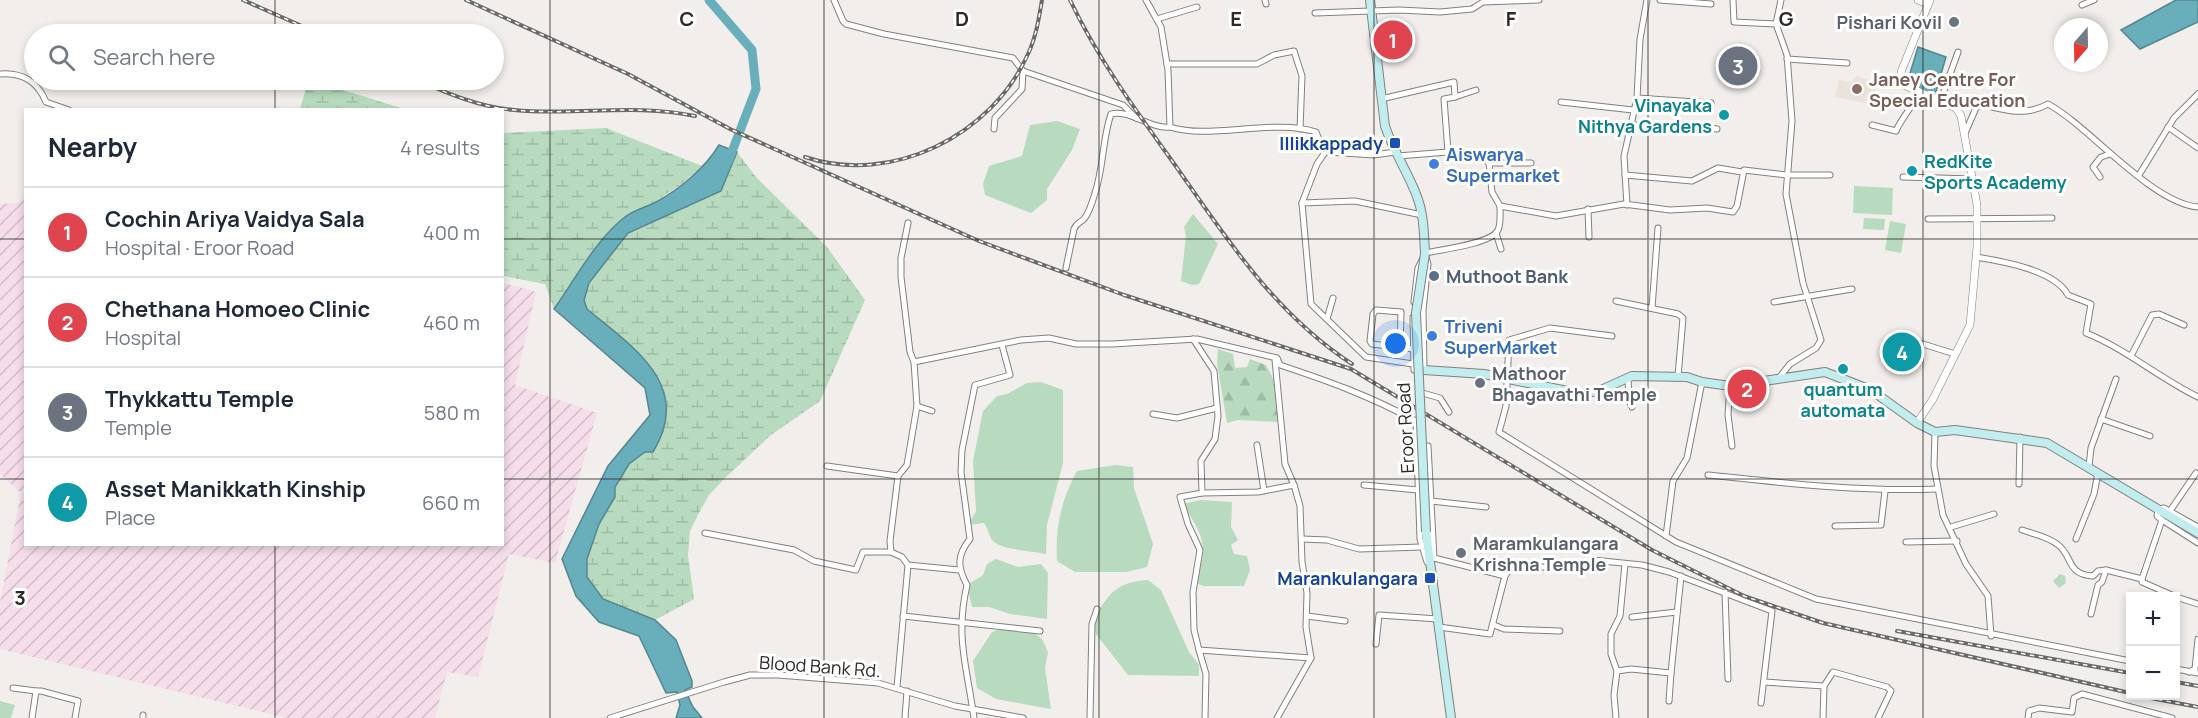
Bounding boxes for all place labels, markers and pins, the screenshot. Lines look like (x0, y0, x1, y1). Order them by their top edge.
place label: Pishari Kovil (1837, 10, 1942, 34)
marker: Pishari Kovil (1947, 15, 1961, 29)
pin: 1 (1374, 18, 1412, 63)
pin: 3 (1718, 44, 1758, 88)
place label: Janey Centre For Special Education (1869, 67, 2026, 112)
marker: Janey Centre For Special Education (1850, 82, 1864, 96)
place label: Vinayaka Nithya Gardens (1578, 93, 1712, 138)
marker: Vinayaka Nithya Gardens (1717, 108, 1731, 122)
place label: Illikkappady (1279, 131, 1383, 155)
marker: Illikkappady (1388, 136, 1402, 150)
place label: Aiswarya Supermarket (1446, 142, 1560, 187)
place label: RedKite Sports Academy (1924, 149, 2067, 194)
marker: Aiswarya Supermarket (1427, 157, 1441, 171)
marker: RedKite Sports Academy (1905, 164, 1919, 178)
place label: Muthoot Bank (1446, 264, 1569, 288)
marker: Muthoot Bank (1427, 269, 1441, 283)
place label: Triveni SuperMarket (1444, 314, 1557, 359)
marker: Triveni SuperMarket (1425, 329, 1439, 343)
pin: 4 (1882, 330, 1922, 374)
place label: Mathoor Bhagavathi Temple (1492, 361, 1657, 406)
marker: quantum automata (1836, 362, 1850, 376)
pin: 2 (1728, 366, 1766, 412)
marker: Mathoor Bhagavathi Temple (1473, 376, 1487, 390)
place label: quantum automata (1801, 377, 1885, 422)
place label: Maramkulangara Krishna Temple (1473, 531, 1619, 576)
marker: Maramkulangara Krishna Temple (1454, 546, 1468, 560)
place label: Marankulangara (1277, 566, 1418, 590)
marker: Marankulangara (1423, 571, 1437, 585)

